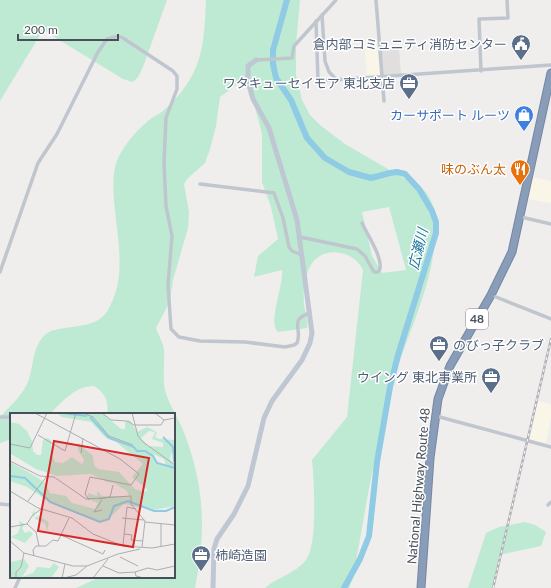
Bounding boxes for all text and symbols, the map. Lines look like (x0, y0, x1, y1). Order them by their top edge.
scale bar (18, 16, 118, 42)
text: 200 m (24, 22, 58, 37)
public building icon: 倉内部コミュニティ消防センター (510, 33, 532, 61)
place label: 倉内部コミュニティ消防センター (313, 36, 507, 52)
office icon: ワタキューセイモア 東北支店 (398, 72, 420, 100)
place label: ワタキューセイモア 東北支店 (223, 75, 395, 91)
shop icon: カーサポート ルーツ (513, 104, 535, 132)
place label: カーサポート ルーツ (390, 107, 510, 123)
restaurant icon: 味のぶん太 (509, 158, 531, 186)
place label: 味のぶん太 (441, 161, 506, 177)
water label: 広瀬川 (404, 225, 431, 271)
road number: 48 (466, 309, 488, 329)
office icon: のびっ子クラブ (428, 334, 450, 362)
place label: のびっ子クラブ (453, 337, 544, 353)
office icon: ウイング 東北事業所 (480, 366, 502, 394)
place label: ウイング 東北事業所 (357, 369, 477, 385)
street label: National Highway Route 48 (403, 407, 433, 565)
inset map (10, 413, 175, 578)
office icon: 柿崎造園 (190, 544, 212, 572)
place label: 柿崎造園 (215, 547, 267, 563)

